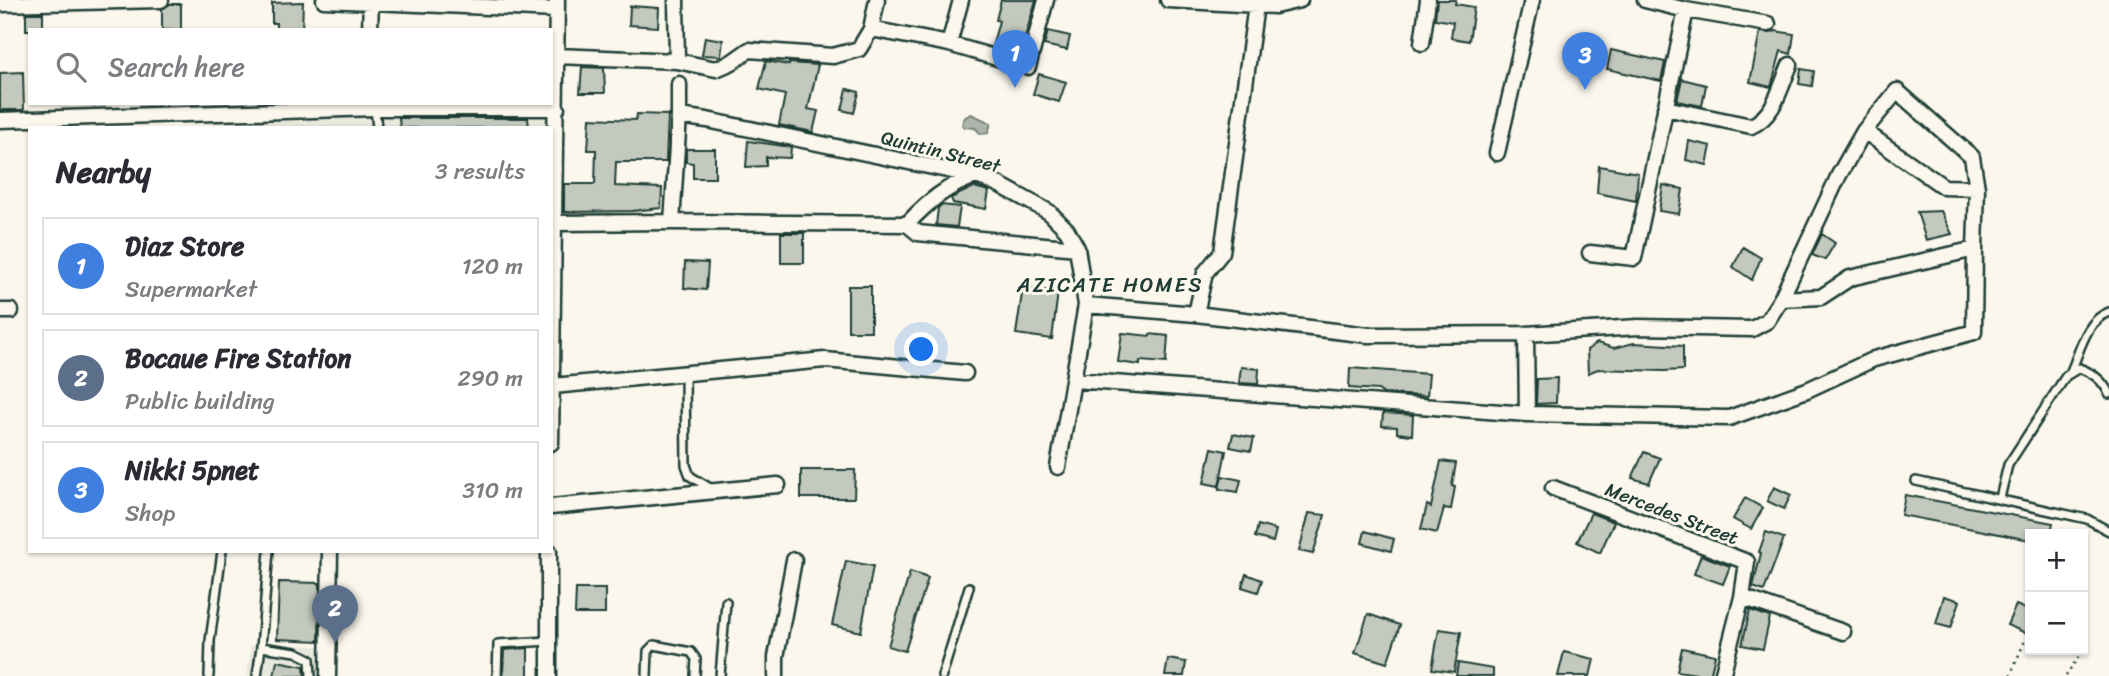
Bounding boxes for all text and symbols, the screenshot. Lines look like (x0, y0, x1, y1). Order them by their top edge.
search box (28, 28, 553, 105)
pin: 1 (992, 30, 1038, 88)
pin: 3 (1562, 32, 1608, 90)
text: Search here (108, 44, 245, 90)
icon: search (52, 48, 90, 86)
street label: Quintin Street (878, 121, 1005, 183)
text: Nearby (56, 145, 151, 199)
text: 3 results (435, 151, 525, 192)
text: Diaz Store (125, 223, 244, 269)
text: 1 (76, 246, 86, 287)
text: 120 m (462, 246, 523, 287)
district label: AZICATE HOMES (1016, 266, 1203, 304)
text: Supermarket (125, 269, 257, 310)
your location (904, 332, 938, 366)
text: Bocaue Fire Station (125, 335, 351, 381)
text: 2 (74, 358, 88, 399)
text: 290 m (457, 358, 523, 399)
text: Public building (125, 381, 275, 422)
text: Nikki 5pnet (125, 447, 259, 493)
text: 3 (75, 470, 87, 511)
text: 310 m (462, 470, 523, 511)
street label: Mercedes Street (1600, 473, 1744, 554)
text: Shop (125, 493, 175, 534)
map controls (2025, 529, 2088, 655)
button: + (2025, 529, 2088, 592)
pin: 2 (312, 585, 358, 643)
button: − (2025, 592, 2088, 655)

